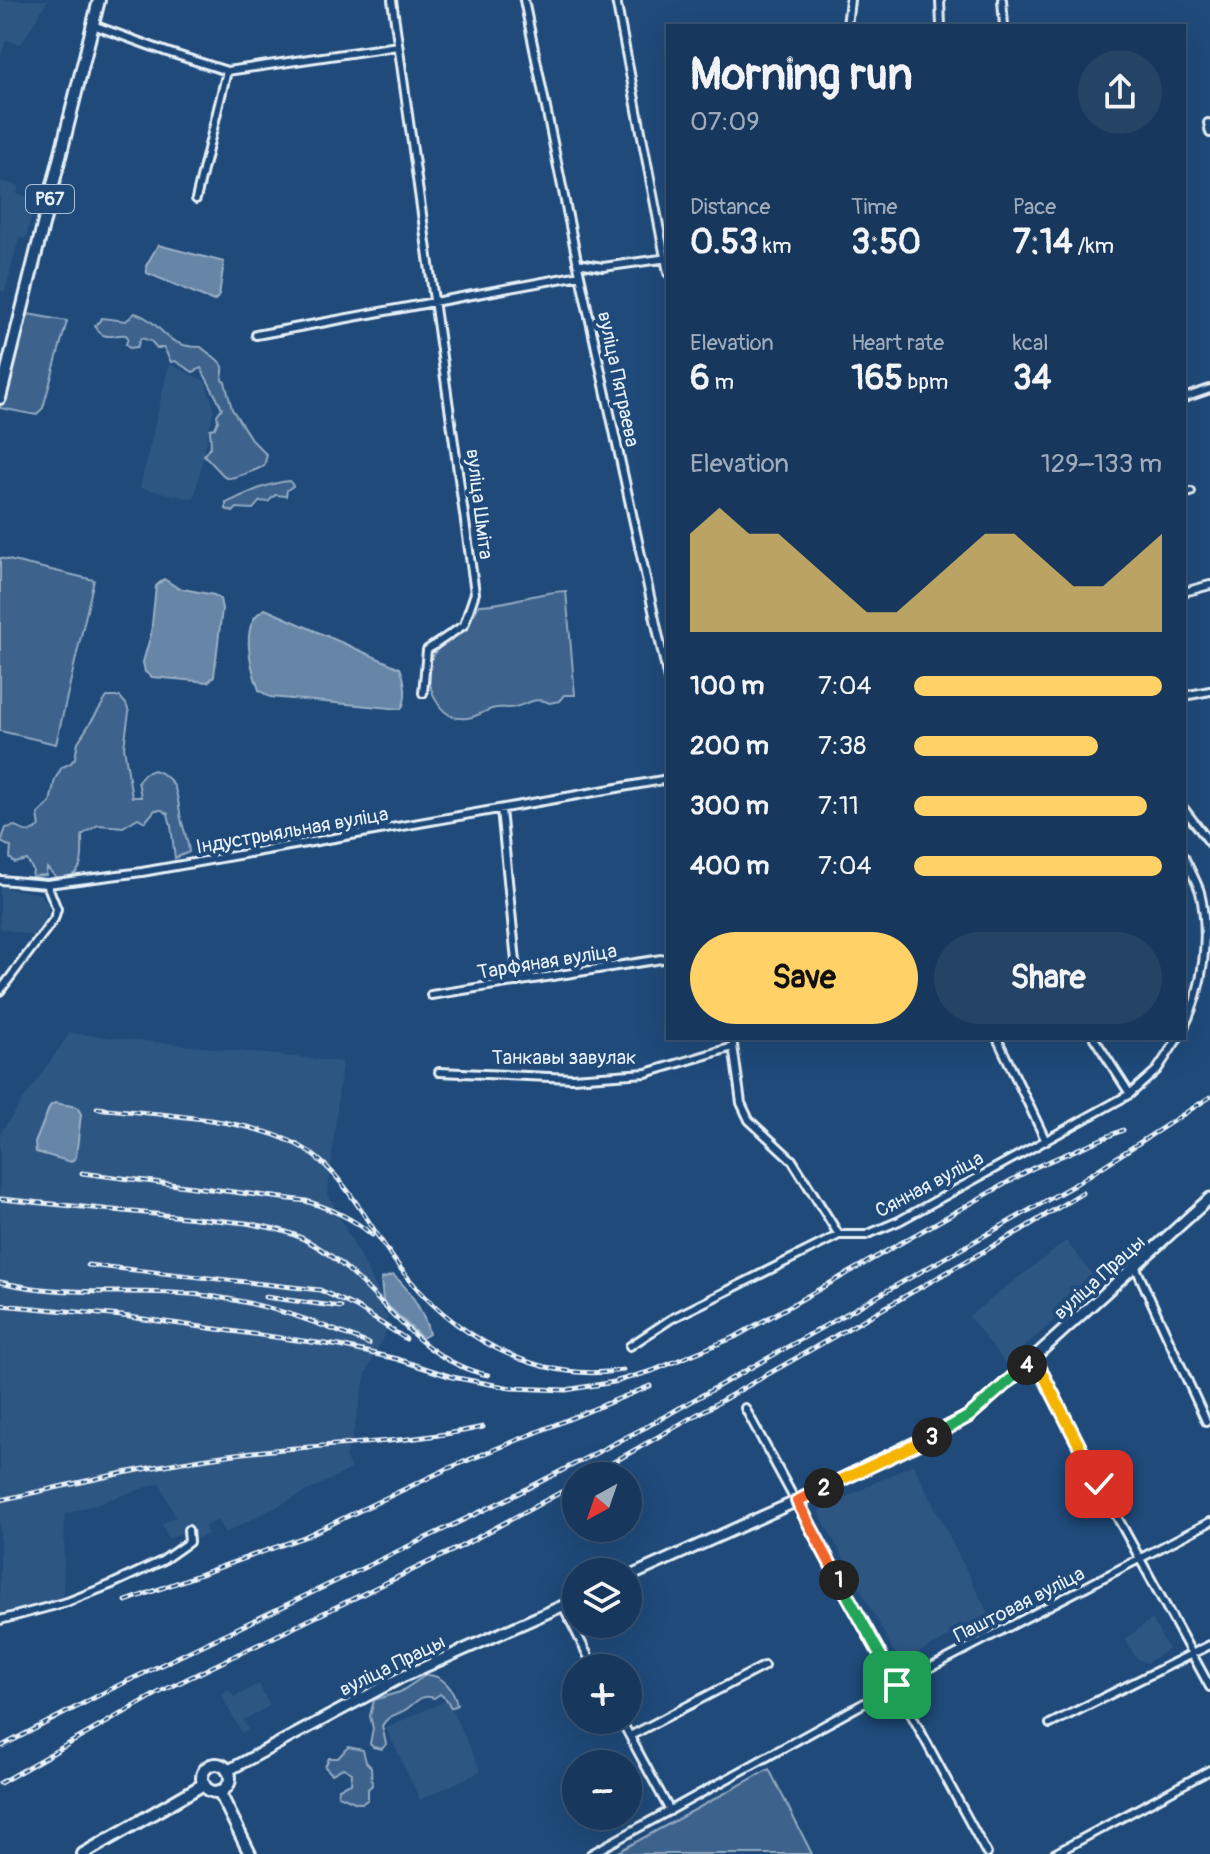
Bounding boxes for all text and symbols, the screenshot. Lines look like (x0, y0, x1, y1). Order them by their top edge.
text: Morning run (690, 48, 913, 103)
button: share (1078, 50, 1162, 134)
text: 07:09 (690, 106, 760, 138)
road number: Р67 (26, 185, 74, 213)
text: Distance (690, 193, 770, 221)
text: Time (851, 193, 897, 221)
text: Pace (1013, 193, 1056, 221)
text: 0.53 (690, 221, 758, 264)
text: 3:50 (851, 221, 921, 264)
text: 7:14 (1013, 221, 1073, 264)
text: km (758, 232, 792, 260)
text: /km (1073, 232, 1114, 260)
street label: вуліца Пятраева (592, 309, 645, 449)
text: Elevation (690, 329, 774, 357)
text: Heart rate (851, 329, 944, 357)
text: kcal (1013, 329, 1048, 357)
text: 6 (690, 357, 710, 400)
text: 165 (851, 357, 903, 400)
text: 34 (1013, 357, 1051, 400)
text: m (710, 368, 734, 396)
text: bpm (903, 368, 948, 396)
street label: вуліца Шміта (460, 447, 499, 561)
text: Elevation (690, 448, 789, 480)
text: 129–133 m (1041, 448, 1162, 480)
text: 100 m (690, 670, 764, 702)
text: 7:04 (818, 670, 872, 702)
text: 200 m (690, 730, 769, 762)
text: 7:38 (818, 730, 866, 762)
text: 300 m (690, 790, 769, 822)
text: 7:11 (818, 790, 859, 822)
street label: Індустрыяльная вуліца (194, 801, 390, 860)
text: 400 m (690, 850, 769, 882)
text: 7:04 (818, 850, 872, 882)
button: Save (690, 932, 918, 1024)
button: Share (934, 932, 1162, 1024)
street label: Тарфяная вуліца (476, 938, 619, 985)
street label: Танкавы завулак (492, 1045, 636, 1070)
street label: Сянная вуліца (871, 1145, 988, 1223)
street label: вуліца Працы (1048, 1230, 1150, 1325)
pin: 4 (1007, 1345, 1047, 1385)
text: 4 (1021, 1351, 1033, 1379)
pin: 3 (912, 1417, 952, 1457)
text: 3 (926, 1423, 938, 1451)
pin (1065, 1450, 1133, 1518)
north arrow (562, 1462, 642, 1542)
map controls (562, 1462, 642, 1830)
icon: check (1077, 1462, 1121, 1506)
pin: 2 (804, 1468, 844, 1508)
text: 2 (818, 1474, 830, 1502)
button: layers (562, 1558, 642, 1638)
pin: 1 (819, 1560, 859, 1600)
street label: Паштовая вуліца (950, 1561, 1089, 1648)
text: 1 (835, 1566, 843, 1594)
street label: вуліца Працы (335, 1629, 449, 1702)
pin (863, 1651, 931, 1719)
button: + (562, 1654, 642, 1734)
icon: arrive (875, 1663, 919, 1707)
button: − (562, 1750, 642, 1830)

